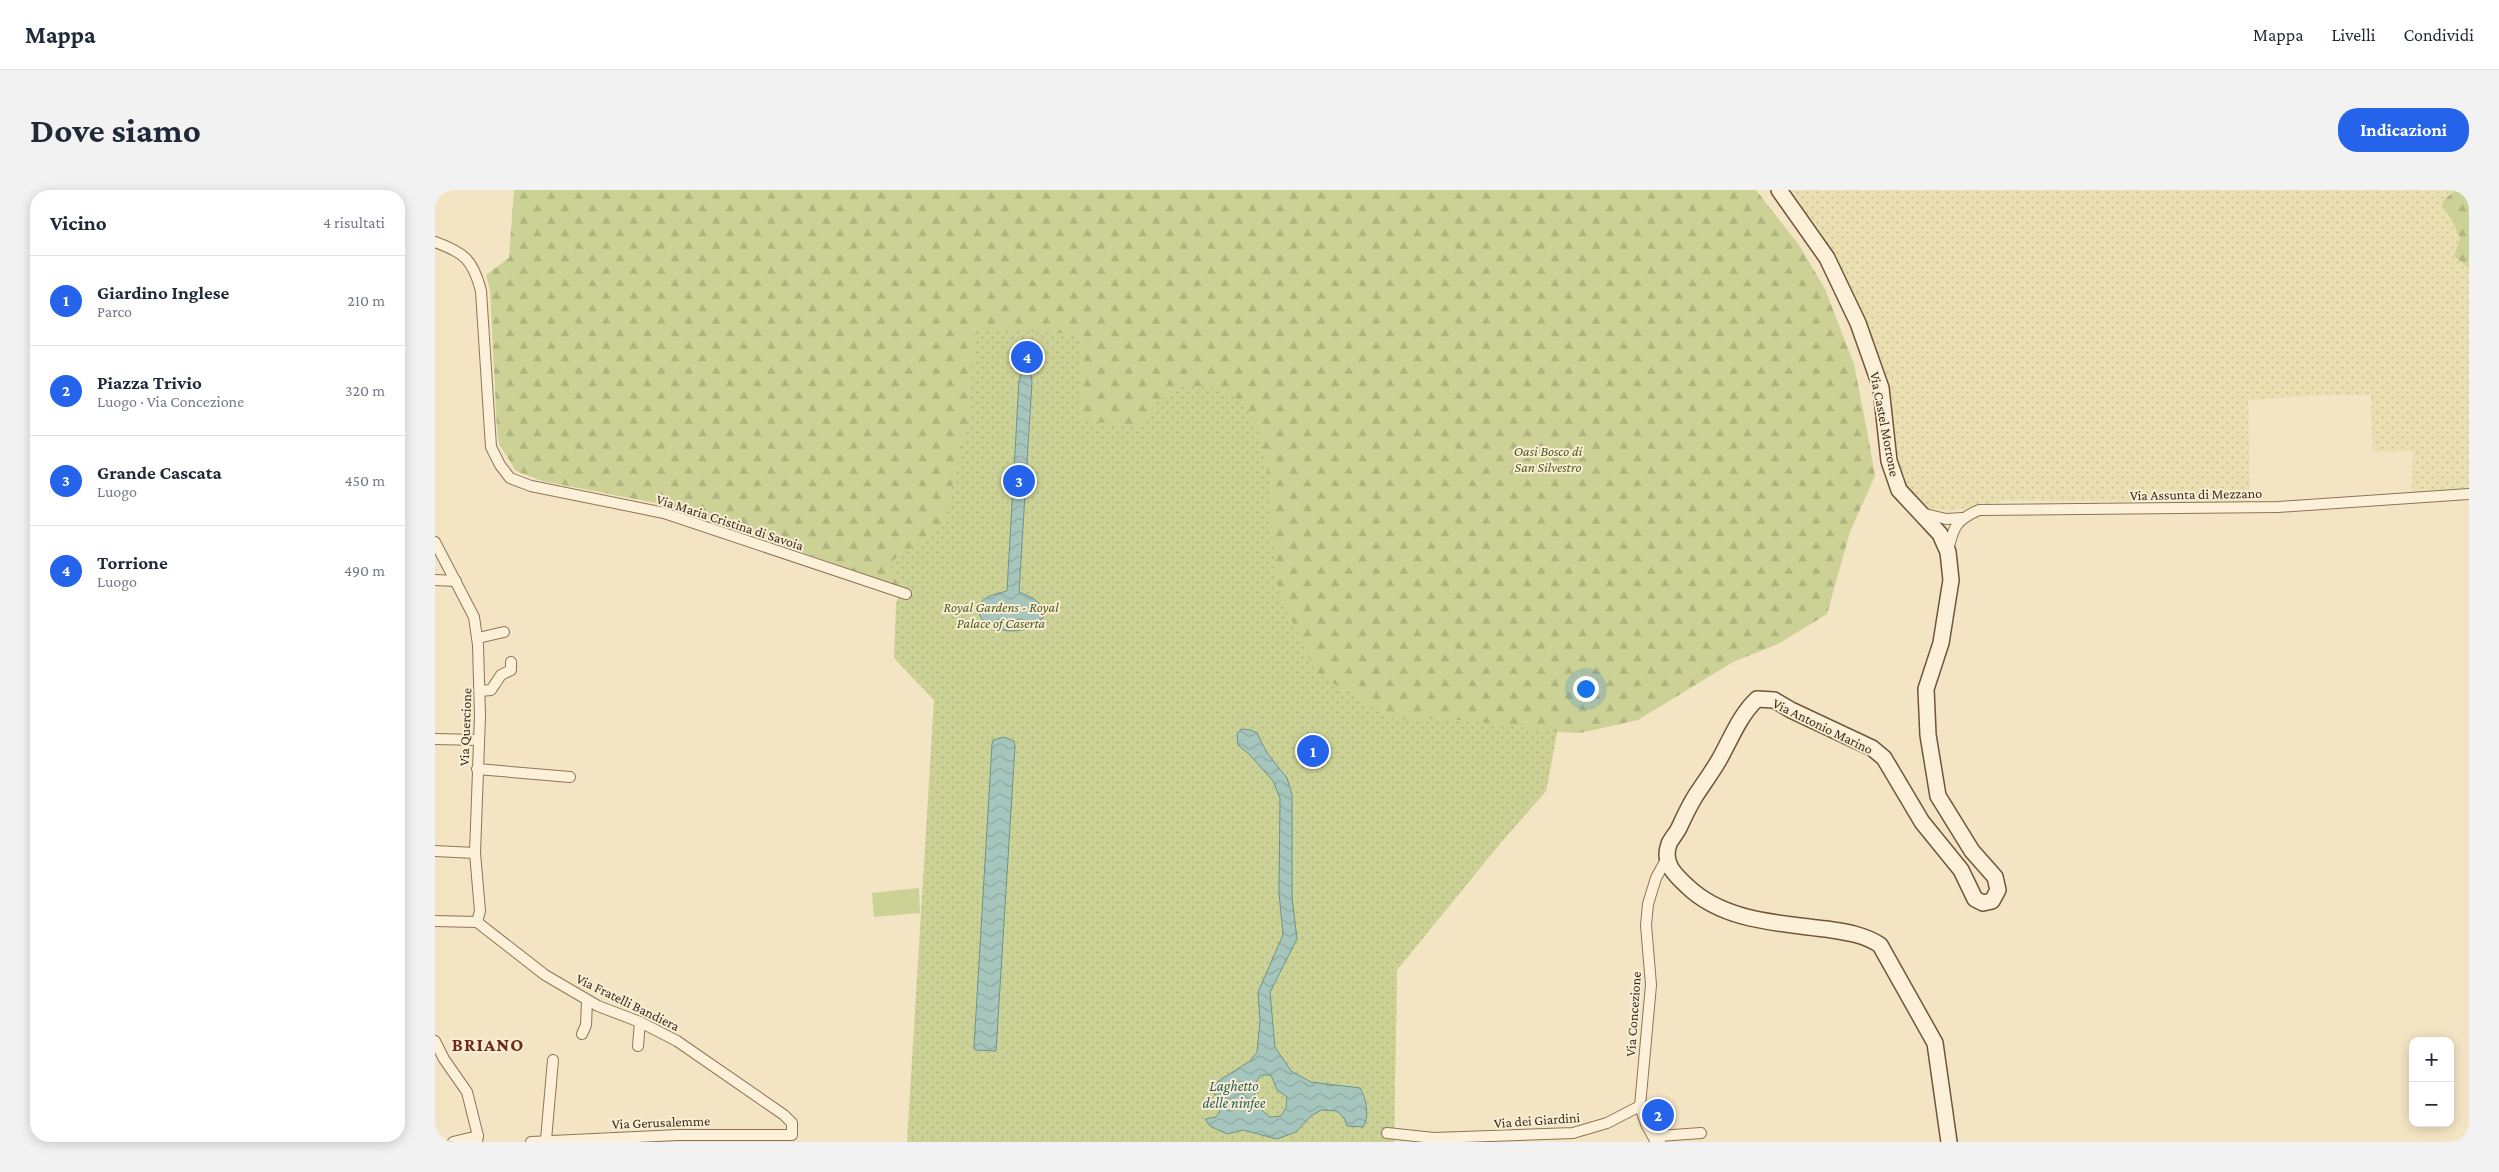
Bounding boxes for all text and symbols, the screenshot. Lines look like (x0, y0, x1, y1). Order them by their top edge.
text: Mappa (25, 21, 96, 48)
text: Mappa (2253, 25, 2304, 45)
text: Livelli (2332, 25, 2375, 45)
text: Condividi (2403, 25, 2474, 45)
button: Indicazioni (2338, 108, 2469, 152)
text: Dove siamo (30, 111, 201, 150)
text: Vicino (50, 211, 107, 235)
text: 4 risultati (323, 214, 385, 231)
text: Giardino Inglese (97, 282, 229, 303)
text: 1 (63, 292, 69, 309)
text: 210 m (347, 292, 385, 309)
text: Parco (97, 303, 132, 320)
pin: 4 (1011, 338, 1043, 376)
street label: Via Castel Morrone (1867, 370, 1903, 478)
text: Piazza Trivio (97, 372, 202, 393)
text: 2 (62, 382, 70, 399)
text: 320 m (345, 382, 385, 399)
text: Luogo · Via Concezione (97, 393, 244, 410)
park label: Oasi Bosco di San Silvestro (1514, 443, 1582, 475)
text: Grande Cascata (97, 462, 222, 483)
pin: 3 (1003, 462, 1035, 500)
text: 3 (62, 472, 70, 489)
text: 450 m (344, 472, 385, 489)
text: Luogo (97, 483, 137, 500)
street label: Via Assunta di Mezzano (2130, 485, 2262, 503)
street label: Via Maria Cristina di Savoia (654, 491, 806, 554)
text: Torrione (97, 552, 168, 573)
text: 4 (62, 562, 70, 579)
text: 490 m (344, 562, 385, 579)
text: Luogo (97, 573, 137, 590)
park label: Royal Gardens - Royal Palace of Caserta (943, 599, 1059, 631)
your location (1573, 676, 1599, 702)
street label: Via Quercione (456, 688, 474, 766)
street label: Via Antonio Marino (1770, 695, 1876, 757)
pin: 1 (1297, 732, 1329, 770)
street label: Via Fratelli Bandiera (574, 970, 683, 1034)
street label: Via Concezione (1622, 971, 1644, 1057)
district label: BRIANO (452, 1034, 524, 1055)
map controls (2409, 1037, 2454, 1127)
button: + (2409, 1037, 2454, 1082)
water label: Laghetto delle ninfee (1203, 1078, 1266, 1112)
button: − (2409, 1082, 2454, 1127)
pin: 2 (1642, 1096, 1674, 1134)
street label: Via dei Giardini (1493, 1109, 1581, 1131)
street label: Via Gerusalemme (612, 1112, 710, 1132)

